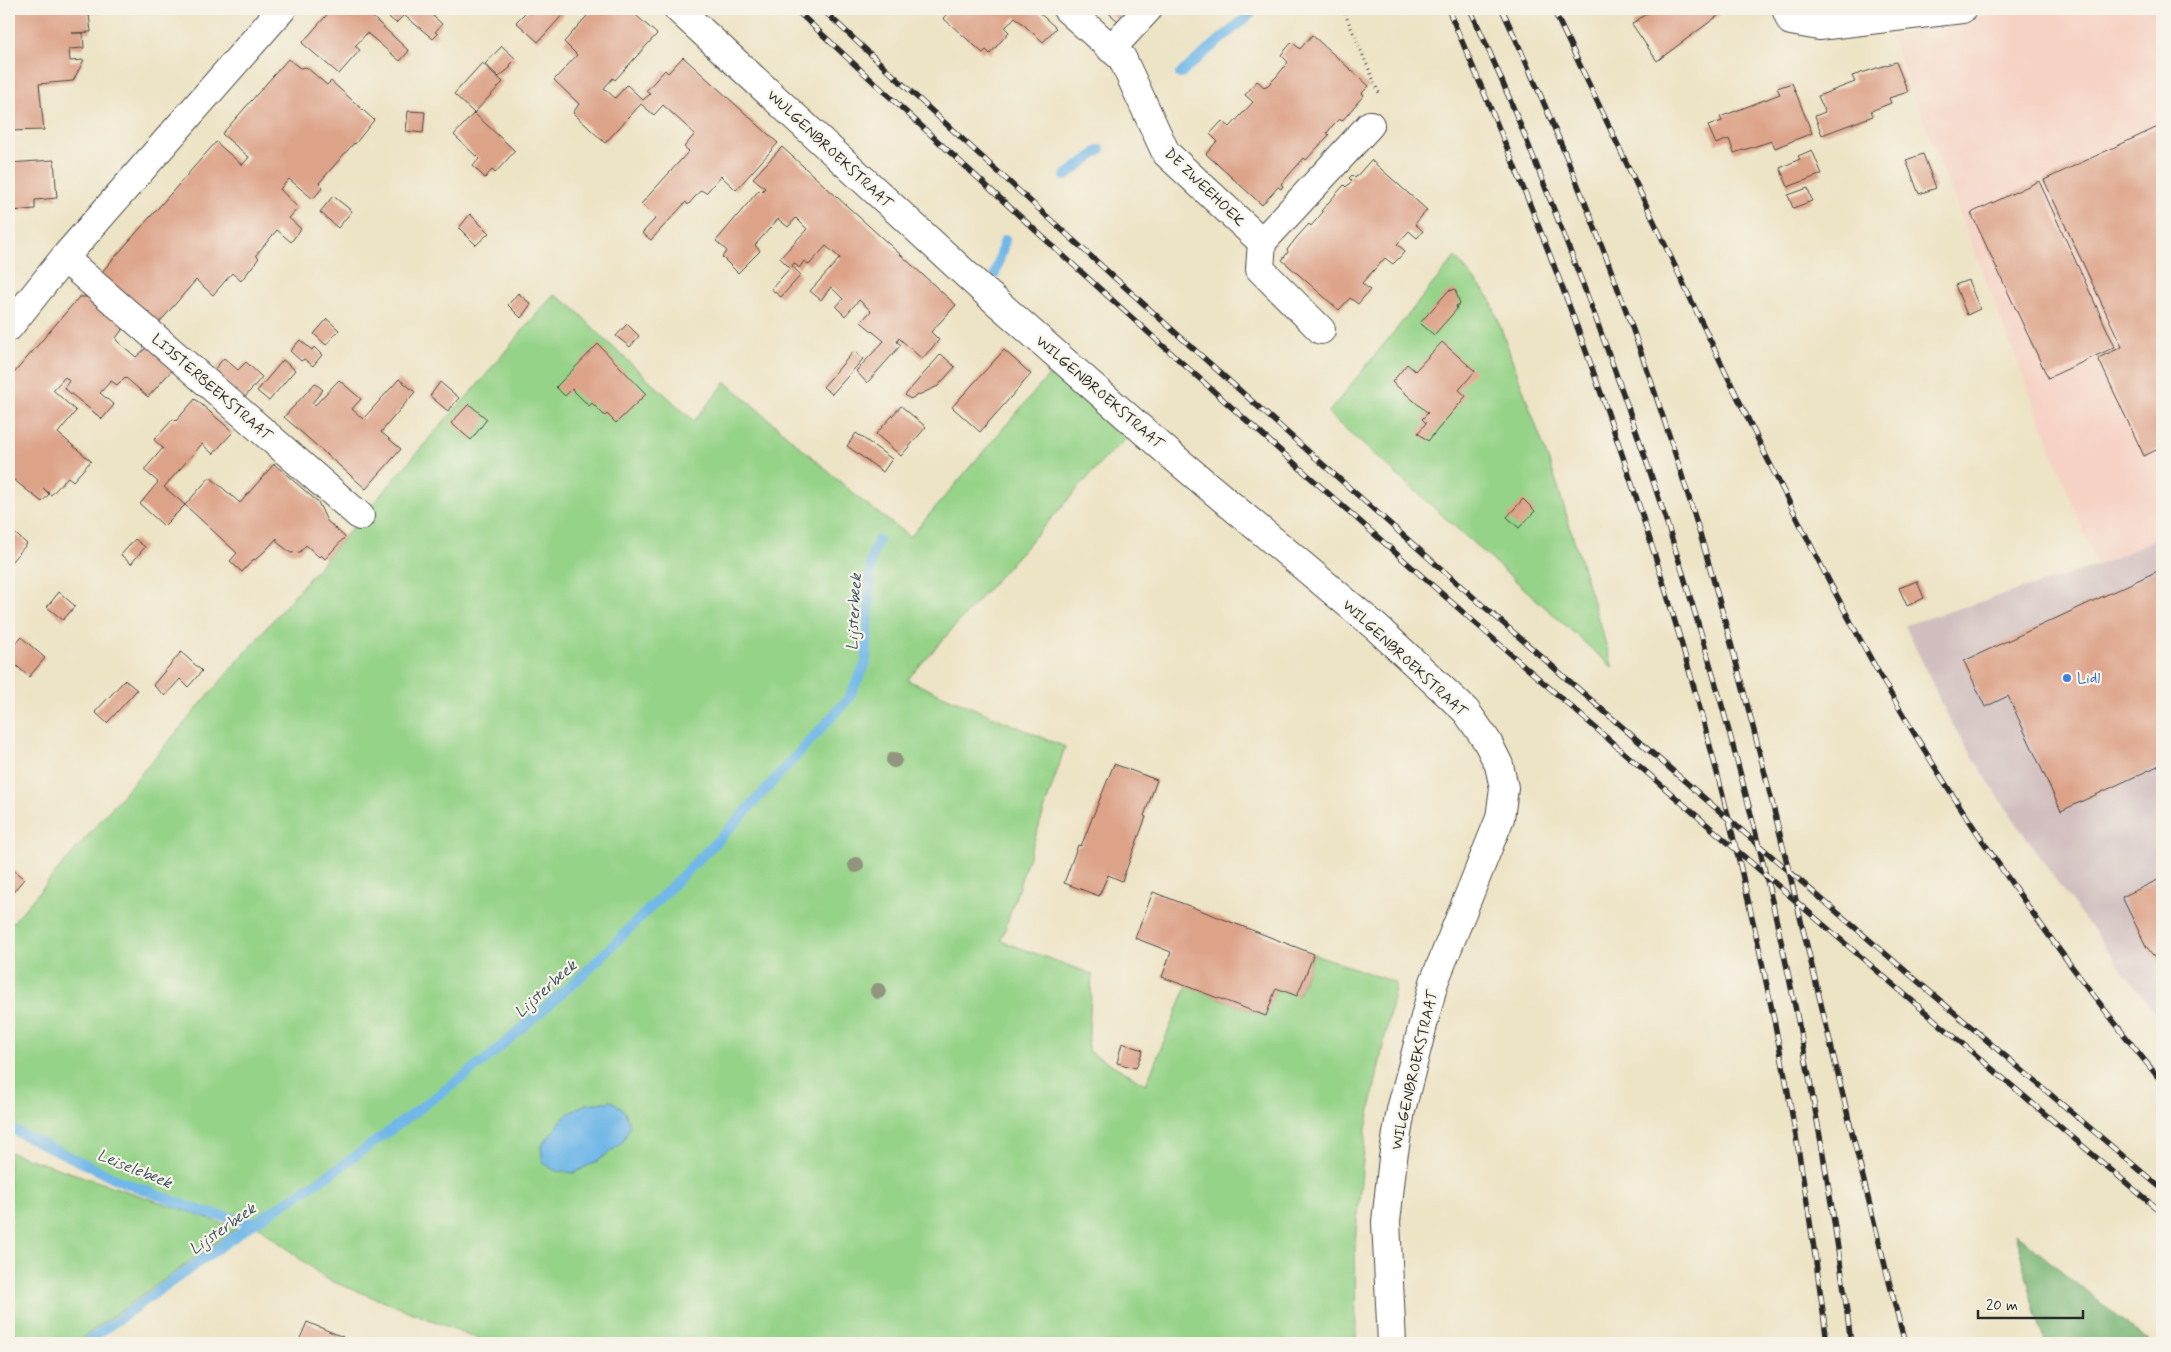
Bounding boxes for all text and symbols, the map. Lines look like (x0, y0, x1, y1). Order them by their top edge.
street label: WULGENBROEKSTRAAT (762, 86, 897, 214)
street label: DE ZWEEHOEK (1160, 144, 1249, 231)
street label: LIJSTERBEEKSTRAAT (147, 330, 277, 446)
street label: WILGENBROEKSTRAAT (1031, 332, 1168, 454)
water label: Lijsterbeek (842, 572, 867, 651)
street label: WILGENBROEKSTRAAT (1338, 596, 1471, 722)
place label: Lidl (2077, 669, 2100, 689)
marker: Lidl (2061, 672, 2073, 684)
water label: Lijsterbeek (510, 955, 582, 1023)
street label: WILGENBROEKSTRAAT (1387, 988, 1443, 1152)
water label: Leiselebeek (94, 1145, 176, 1194)
water label: Lijsterbeek (185, 1198, 261, 1260)
scale bar (1978, 1287, 2084, 1319)
text: 20 m (1986, 1296, 2018, 1316)

